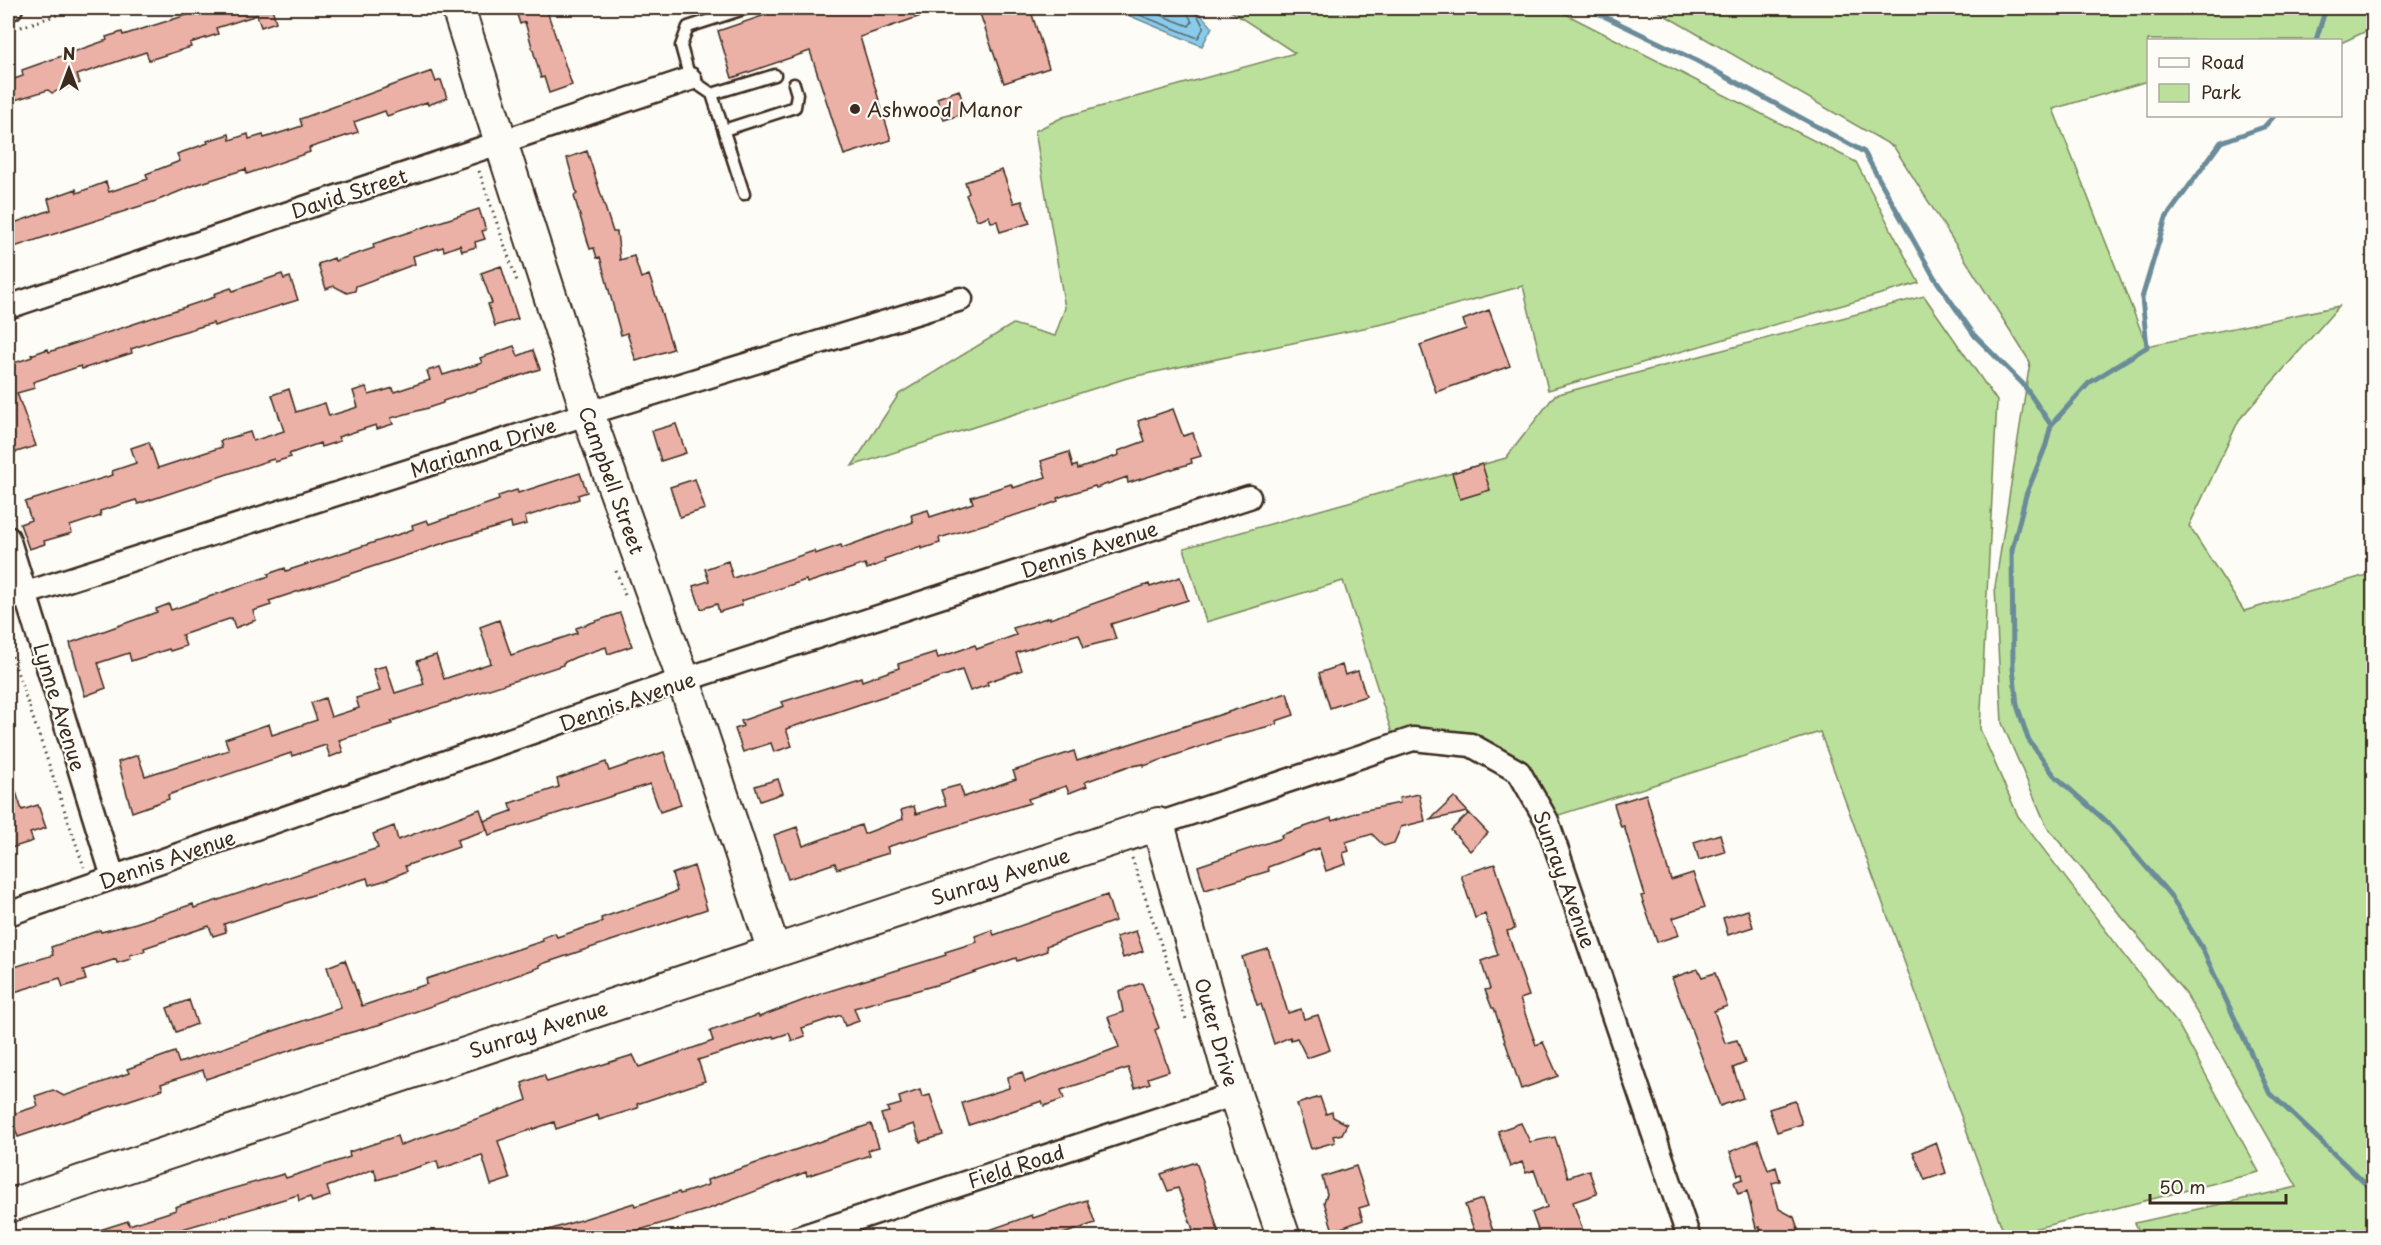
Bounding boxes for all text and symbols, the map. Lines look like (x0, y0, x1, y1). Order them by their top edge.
north arrow (39, 39, 99, 99)
legend (2147, 39, 2342, 117)
text: N (63, 41, 75, 65)
text: Road (2201, 48, 2245, 75)
text: Park (2201, 78, 2241, 105)
place label: Ashwood Manor (867, 94, 1023, 124)
marker: Ashwood Manor (848, 102, 862, 116)
street label: David Street (287, 160, 411, 226)
street label: Campbell Street (571, 402, 653, 558)
street label: Marianna Drive (406, 409, 560, 485)
street label: Dennis Avenue (1017, 513, 1161, 585)
street label: Lynne Avenue (26, 639, 94, 775)
street label: Dennis Avenue (555, 664, 699, 738)
street label: Sunray Avenue (1526, 806, 1604, 952)
street label: Dennis Avenue (95, 822, 239, 896)
street label: Sunray Avenue (927, 839, 1073, 913)
street label: Outer Drive (1187, 974, 1247, 1090)
street label: Sunray Avenue (465, 992, 611, 1066)
street label: Field Road (964, 1136, 1068, 1196)
scale bar (2150, 1167, 2286, 1205)
text: 50 m (2159, 1173, 2206, 1200)

